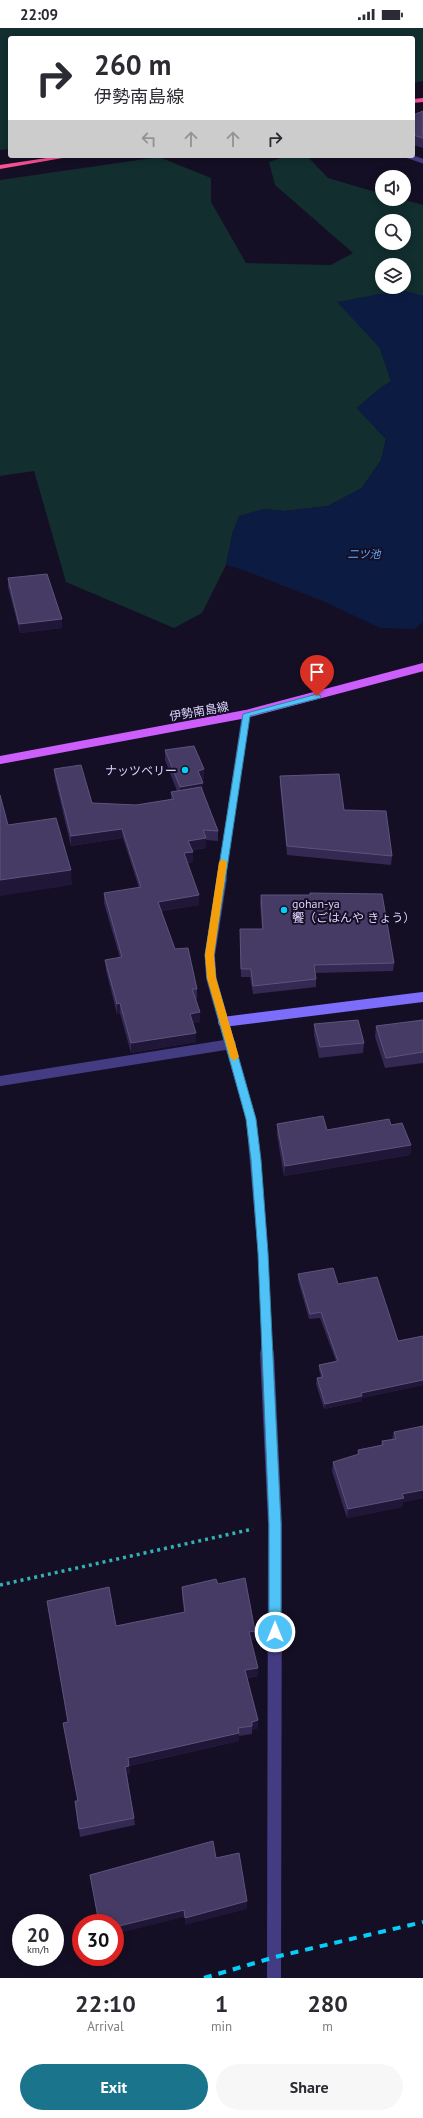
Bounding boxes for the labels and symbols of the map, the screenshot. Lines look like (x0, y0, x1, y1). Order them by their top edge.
water label: 二ツ池 (348, 547, 381, 561)
pin (300, 655, 334, 696)
street label: 伊勢南島線 (168, 698, 230, 724)
place label: ナッツベリー (105, 763, 177, 778)
marker: ナッツベリー (180, 765, 190, 775)
place label: gohan-ya 饗（ごはんや きょう） (292, 896, 415, 925)
marker: gohan-ya 饗（ごはんや きょう） (279, 905, 289, 915)
position arrow (254, 1611, 296, 1653)
speed limit sign: 30 (72, 1914, 124, 1966)

